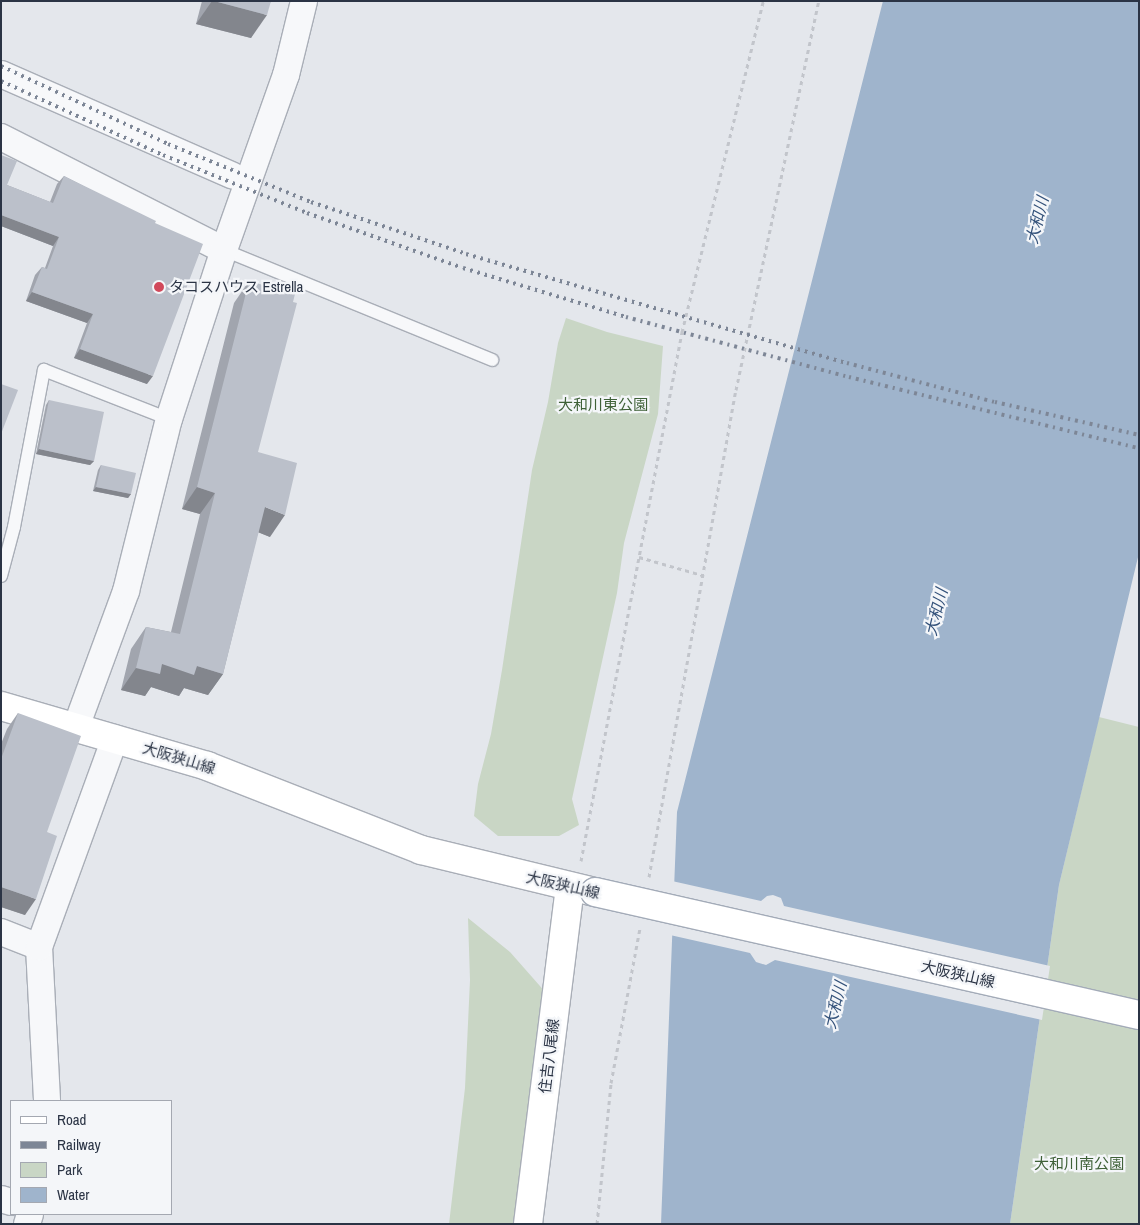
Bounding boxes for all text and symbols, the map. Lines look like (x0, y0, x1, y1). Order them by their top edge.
water label: 大和川 (1022, 194, 1052, 246)
place label: タコスハウス Estrella (169, 278, 303, 296)
marker: タコスハウス Estrella (153, 281, 165, 293)
park label: 大和川東公園 (558, 396, 648, 414)
water label: 大和川 (921, 586, 951, 638)
street label: 大阪狭山線 (141, 738, 217, 778)
street label: 大阪狭山線 (524, 868, 602, 902)
street label: 大阪狭山線 (919, 957, 997, 991)
water label: 大和川 (820, 979, 850, 1031)
street label: 住吉八尾線 (535, 1018, 563, 1094)
legend (10, 1100, 172, 1215)
text: Road (57, 1109, 86, 1130)
text: Railway (57, 1134, 101, 1155)
park label: 大和川南公園 (1034, 1155, 1124, 1173)
text: Park (57, 1159, 82, 1180)
text: Water (57, 1184, 89, 1205)

